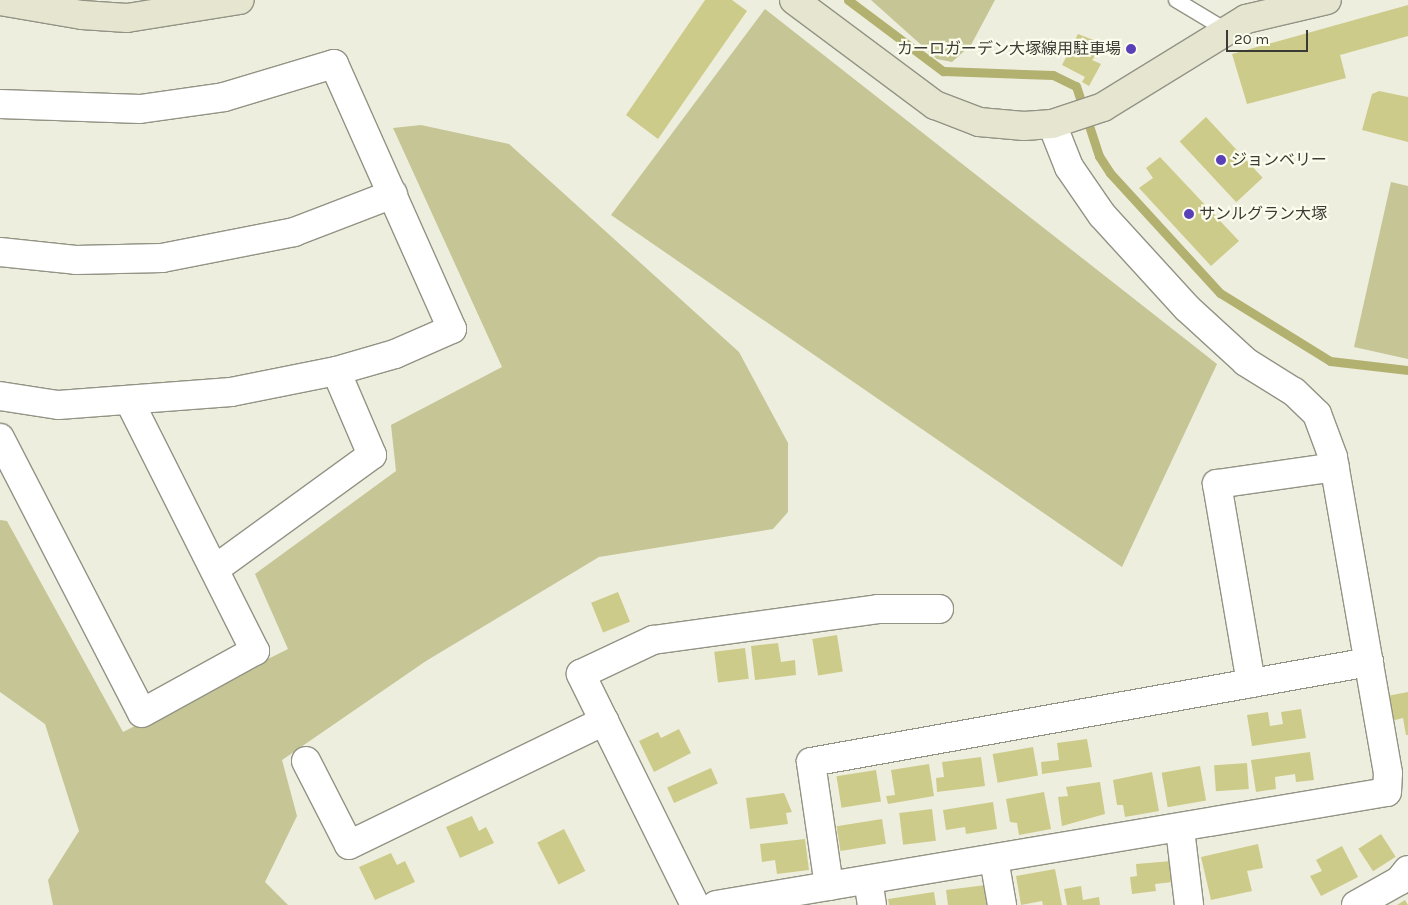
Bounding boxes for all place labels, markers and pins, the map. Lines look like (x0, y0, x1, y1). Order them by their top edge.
place label: カーロガーデン大塚線用駐車場 (897, 39, 1121, 59)
marker: カーロガーデン大塚線用駐車場 (1125, 43, 1137, 55)
place label: ジョンベリー (1231, 150, 1327, 170)
marker: ジョンベリー (1215, 154, 1227, 166)
place label: サンルグラン大塚 (1199, 204, 1327, 224)
marker: サンルグラン大塚 (1183, 208, 1195, 220)

